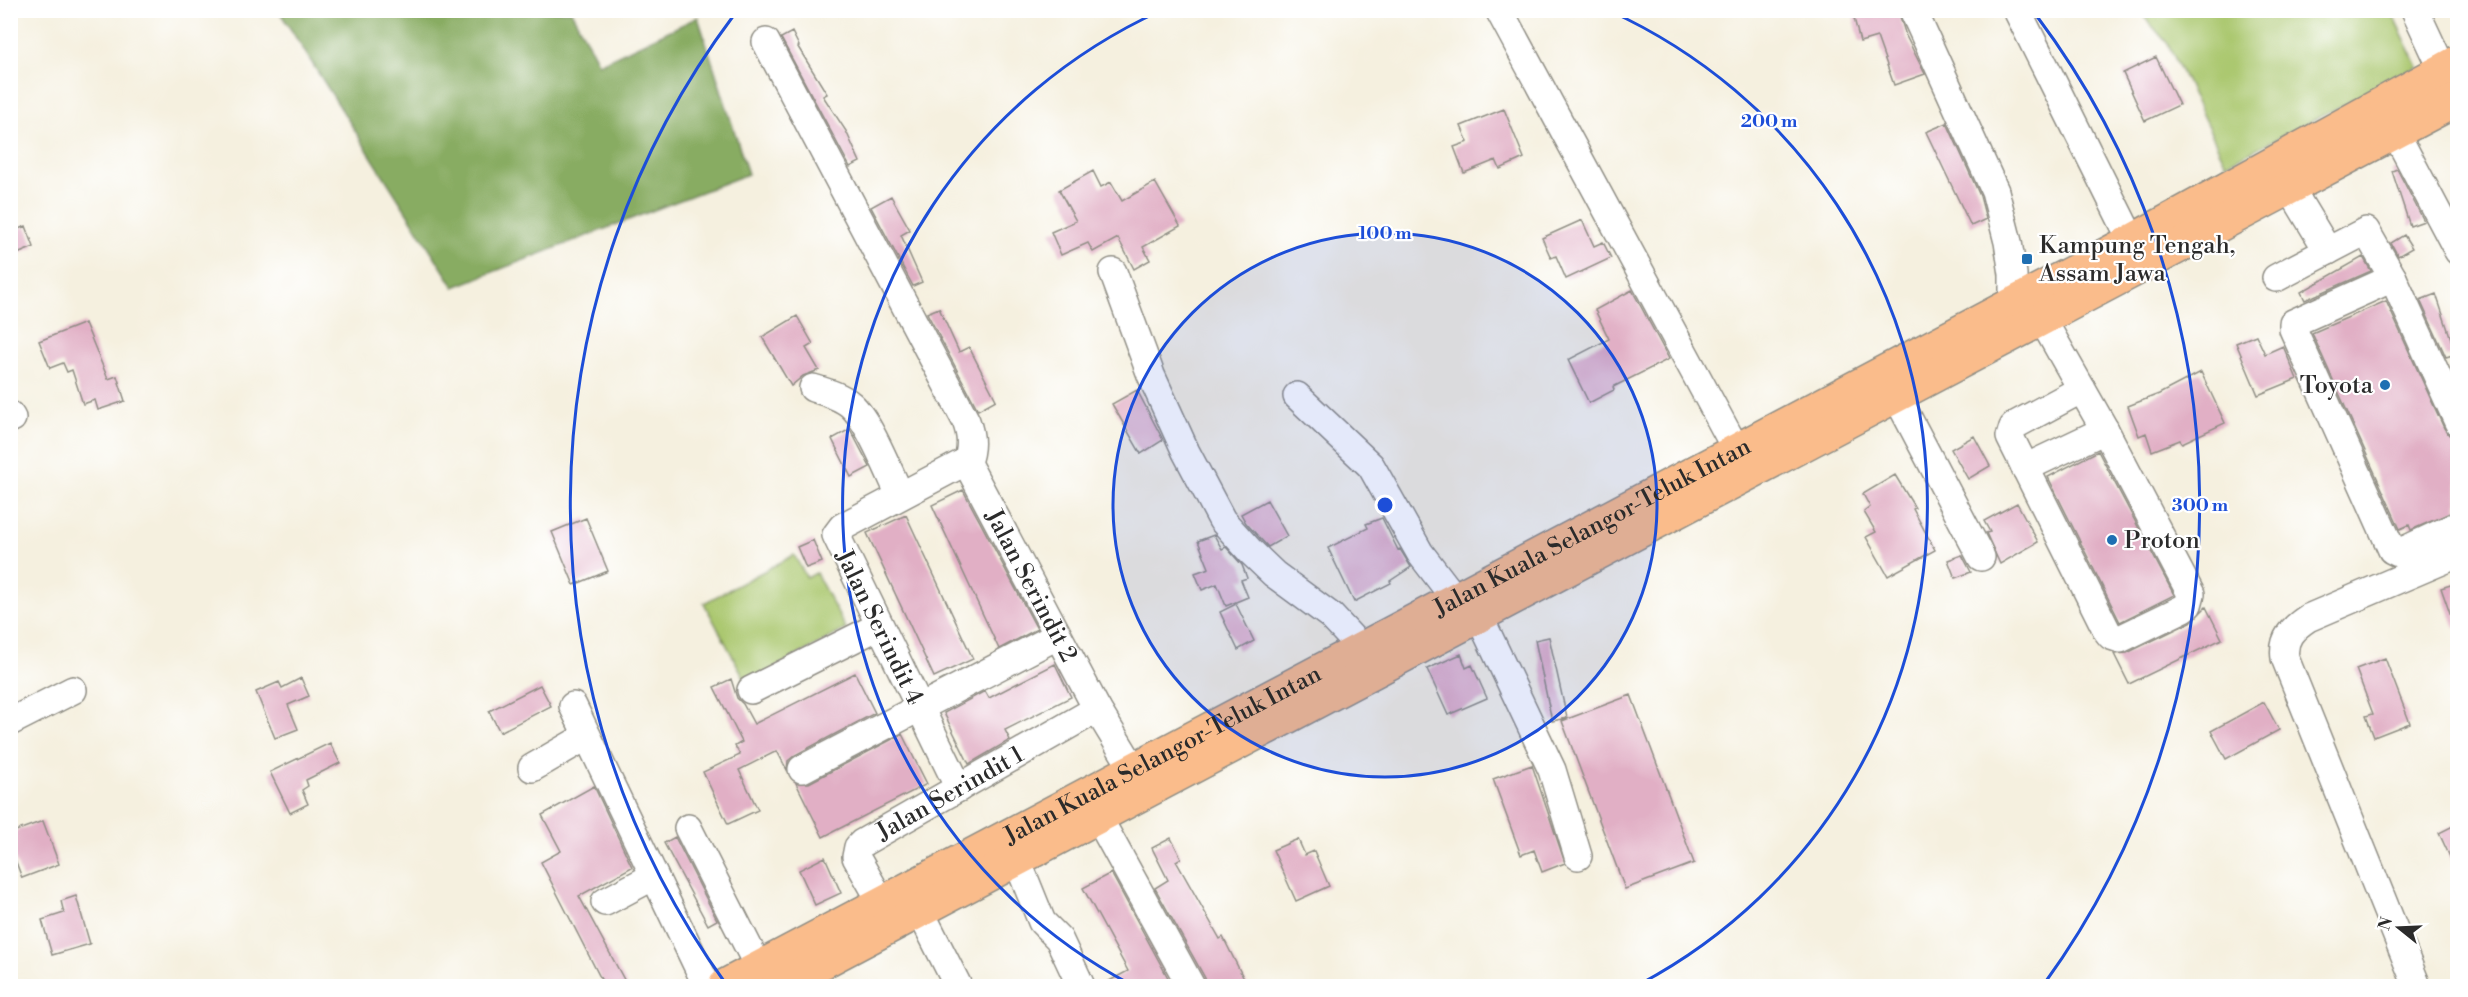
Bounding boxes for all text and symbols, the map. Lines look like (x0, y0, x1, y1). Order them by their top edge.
text: 200 m (1741, 110, 1798, 133)
text: 100 m (1358, 222, 1412, 245)
place label: Kampung Tengah, Assam Jawa (2038, 231, 2235, 289)
marker: Kampung Tengah, Assam Jawa (2020, 252, 2034, 266)
place label: Toyota (2300, 371, 2374, 401)
marker: Toyota (2378, 378, 2392, 392)
street label: Jalan Kuala Selangor-Teluk Intan (1428, 432, 1756, 625)
text: 300 m (2172, 494, 2229, 517)
centre of rings (1375, 495, 1395, 515)
street label: Jalan Serindit 2 (978, 504, 1083, 667)
place label: Proton (2124, 526, 2200, 556)
marker: Proton (2105, 533, 2119, 547)
street label: Jalan Serindit 4 (828, 544, 930, 710)
street label: Jalan Kuala Selangor-Teluk Intan (998, 659, 1327, 852)
street label: Jalan Serindit 1 (871, 739, 1030, 848)
north arrow (2369, 898, 2429, 958)
text: N (2374, 914, 2397, 933)

